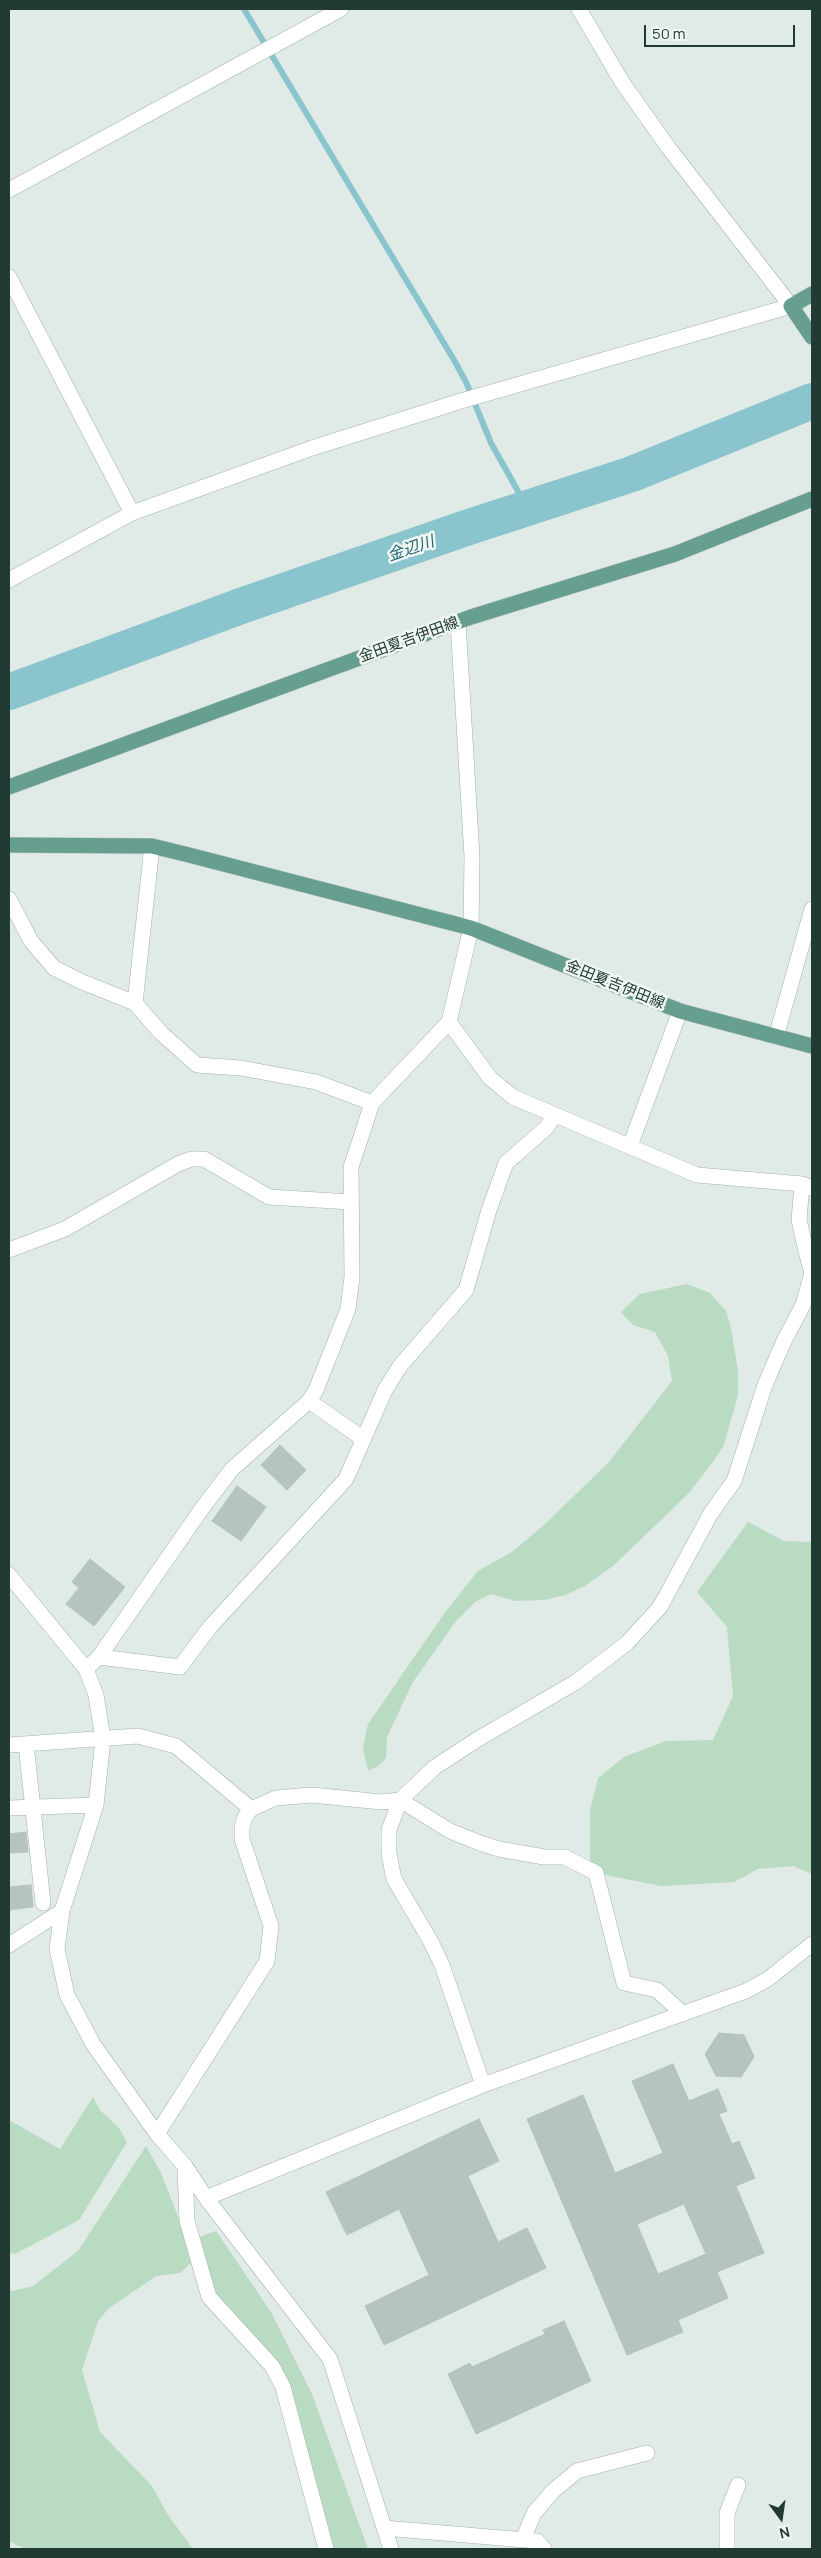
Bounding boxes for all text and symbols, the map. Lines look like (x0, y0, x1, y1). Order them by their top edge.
scale bar (646, 15, 797, 47)
text: 50 m (652, 23, 686, 44)
water label: 金辺川 (385, 532, 437, 566)
street label: 金田夏吉伊田線 (357, 614, 461, 666)
street label: 金田夏吉伊田線 (563, 957, 667, 1013)
north arrow (756, 2493, 806, 2543)
text: N (778, 2523, 792, 2543)

